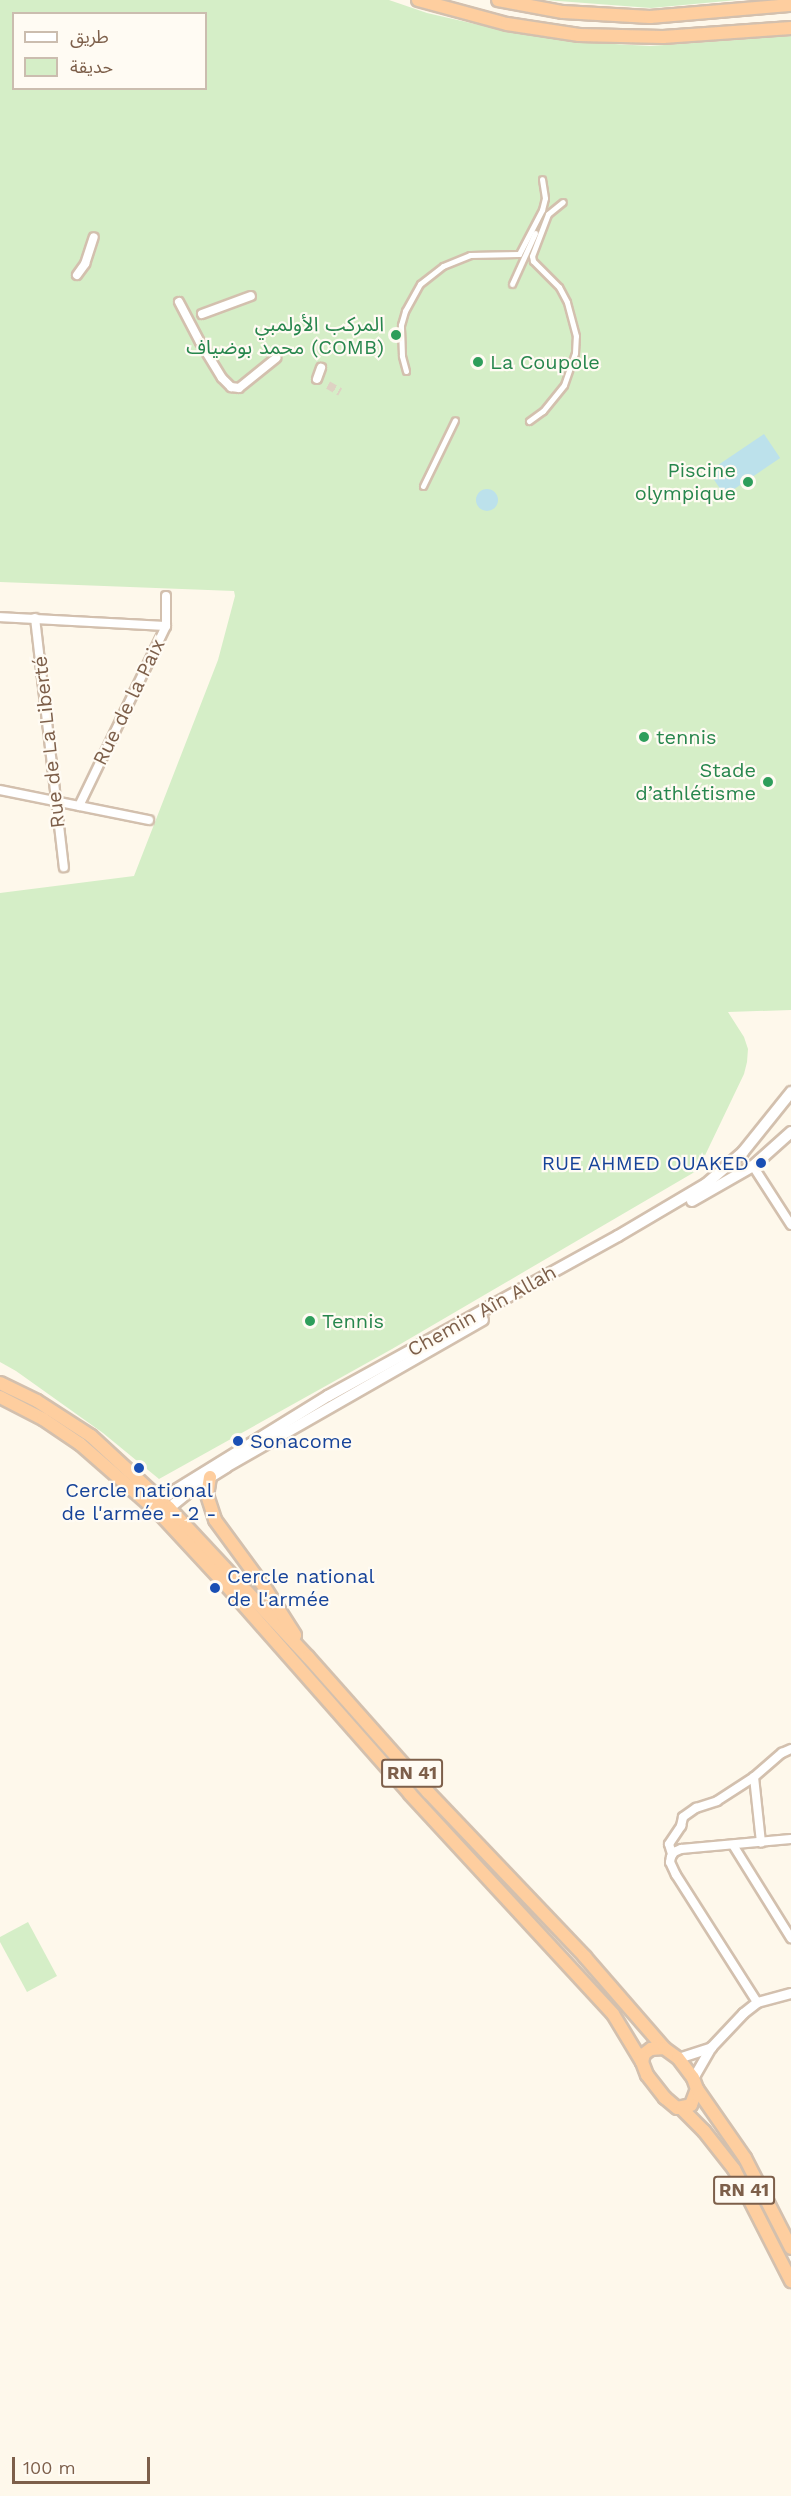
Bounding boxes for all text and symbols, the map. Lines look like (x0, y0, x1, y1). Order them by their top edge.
legend (12, 12, 207, 90)
text: طريق (70, 26, 109, 47)
text: حديقة (70, 56, 113, 77)
place label: المركب الأولمبي محمد بوضياف (COMB) (188, 312, 384, 359)
marker: المركب الأولمبي محمد بوضياف (COMB) (389, 328, 403, 342)
place label: La Coupole (490, 350, 600, 374)
marker: La Coupole (471, 355, 485, 369)
place label: Piscine olympique (635, 458, 736, 505)
marker: Piscine olympique (741, 475, 755, 489)
street label: Rue de la Paix (88, 635, 170, 769)
street label: Rue de La Liberté (28, 654, 70, 830)
place label: tennis (656, 725, 717, 749)
marker: tennis (637, 730, 651, 744)
place label: Stade d’athlétisme (635, 759, 756, 806)
marker: Stade d’athlétisme (761, 775, 775, 789)
place label: RUE AHMED OUAKED (541, 1151, 749, 1175)
marker: RUE AHMED OUAKED (754, 1156, 768, 1170)
street label: Chemin Aîn Allah (403, 1260, 561, 1362)
place label: Tennis (322, 1309, 384, 1333)
marker: Tennis (303, 1314, 317, 1328)
place label: Sonacome (250, 1429, 352, 1453)
marker: Sonacome (231, 1434, 245, 1448)
marker: Cercle national de l'armée - 2 - (132, 1461, 146, 1475)
place label: Cercle national de l'armée - 2 - (61, 1478, 217, 1525)
place label: Cercle national de l'armée (227, 1564, 375, 1611)
marker: Cercle national de l'armée (208, 1581, 222, 1595)
road number: RN 41 (380, 1758, 444, 1788)
road number: RN 41 (712, 2175, 776, 2205)
scale bar (15, 2445, 153, 2483)
text: 100 m (23, 2457, 76, 2478)

